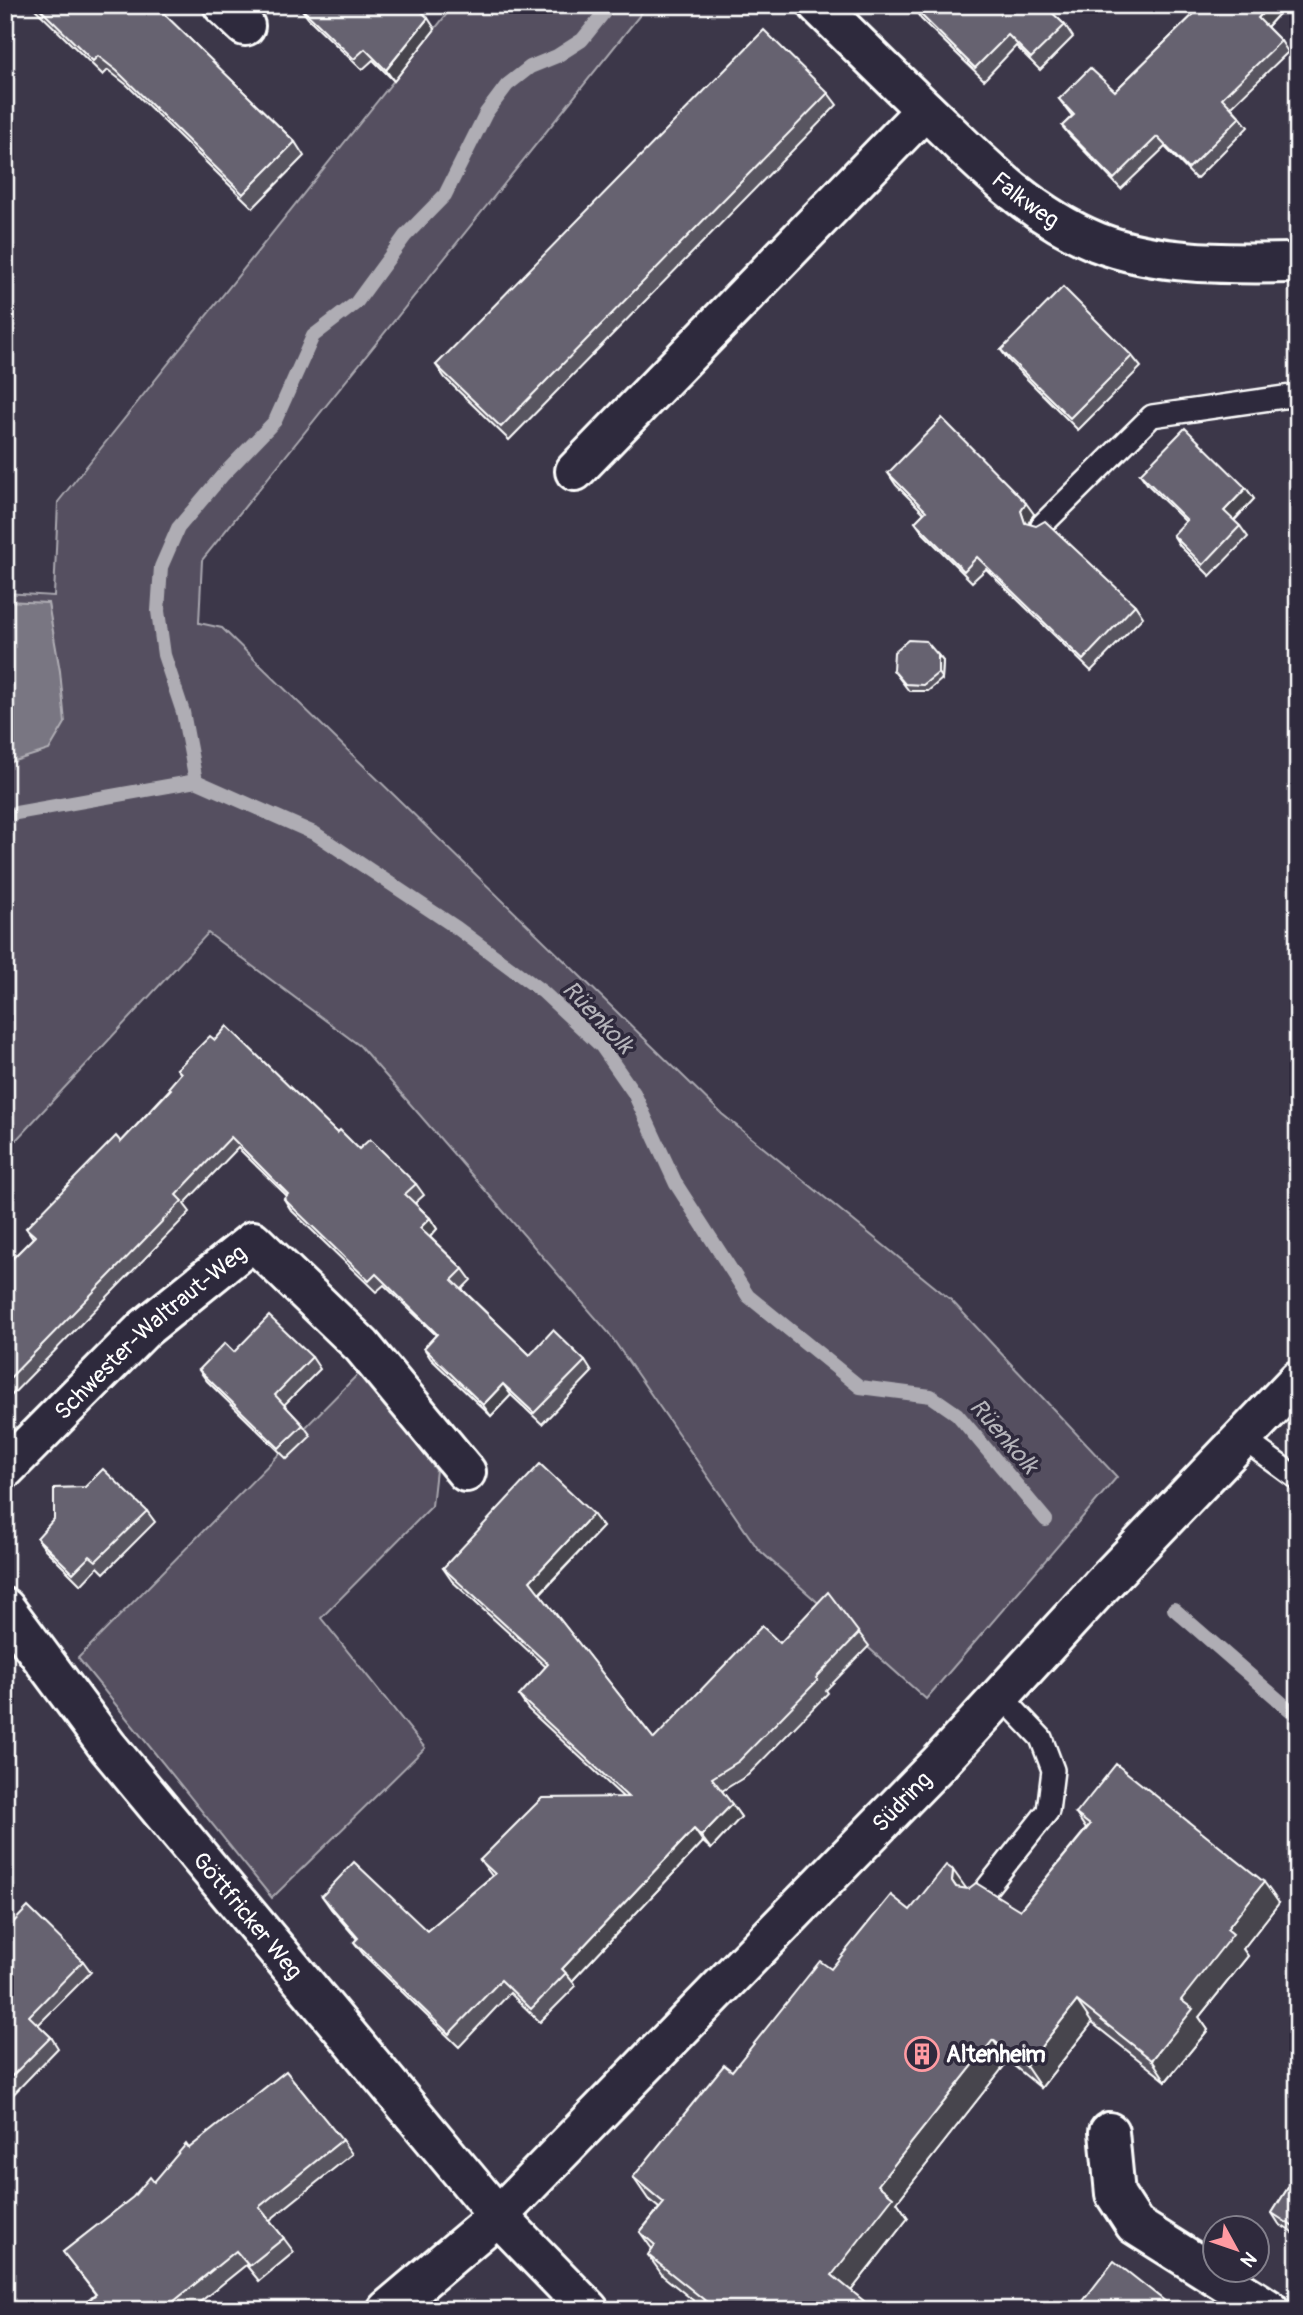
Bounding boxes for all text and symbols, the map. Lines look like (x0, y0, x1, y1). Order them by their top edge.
street label: Falkweg (986, 166, 1064, 235)
water label: Rüenkolk (556, 975, 641, 1061)
street label: Schwester-Waltraut-Weg (48, 1238, 252, 1426)
water label: Rüenkolk (963, 1393, 1045, 1481)
street label: Südring (866, 1765, 938, 1838)
street label: Göttfricker Weg (186, 1846, 309, 1985)
building icon: Altenheim (903, 2035, 941, 2073)
place label: Altenheim (946, 2040, 1046, 2069)
north arrow (1202, 2214, 1272, 2284)
text: N (1235, 2247, 1262, 2272)

